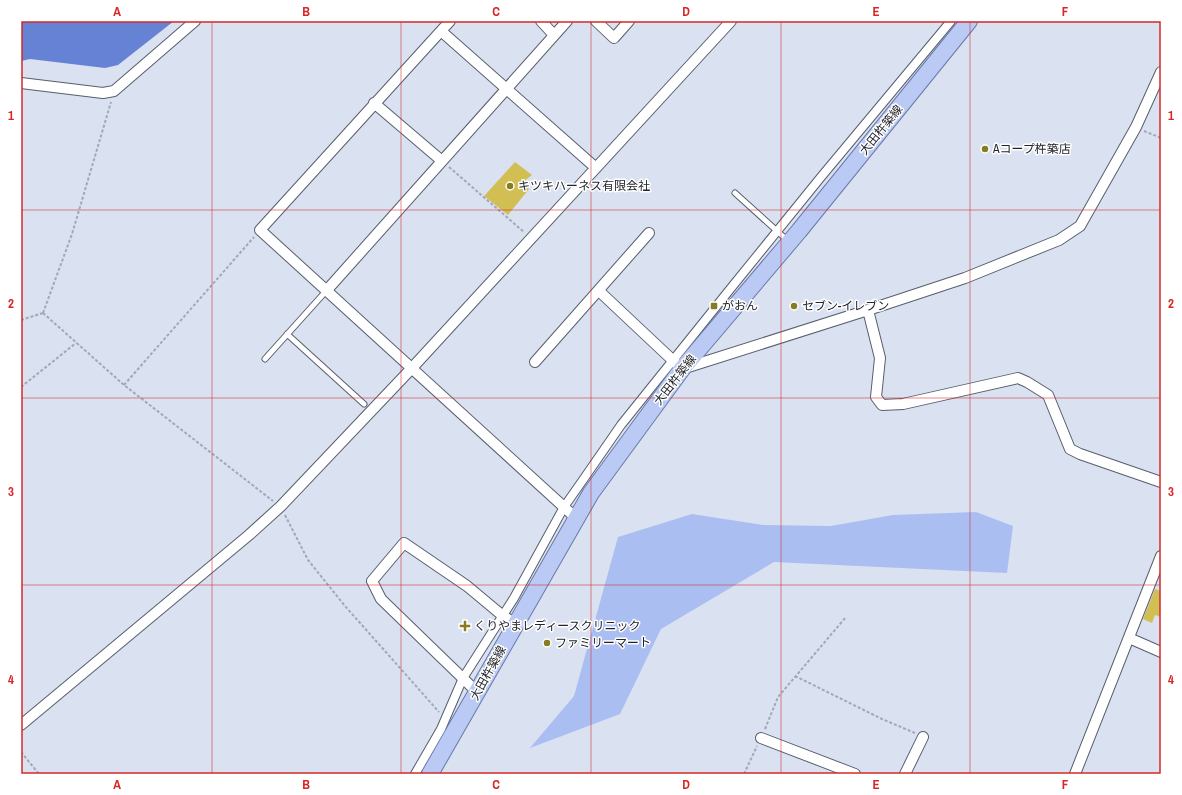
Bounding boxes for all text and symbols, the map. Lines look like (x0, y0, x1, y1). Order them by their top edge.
text: A (113, 3, 121, 20)
text: B (302, 3, 310, 20)
text: C (492, 3, 500, 20)
text: D (682, 3, 690, 20)
text: E (872, 3, 880, 20)
text: F (1062, 3, 1069, 20)
street label: 大田杵築線 (856, 102, 906, 158)
text: 1 (8, 107, 14, 124)
text: 1 (1168, 107, 1174, 124)
place label: Aコープ杵築店 (992, 141, 1071, 157)
marker: Aコープ杵築店 (980, 144, 990, 154)
place label: キツキハーネス有限会社 (518, 178, 650, 194)
marker: キツキハーネス有限会社 (505, 181, 515, 191)
text: 2 (8, 295, 14, 312)
text: 2 (1168, 295, 1174, 312)
place label: がおん (722, 298, 758, 314)
place label: セブン-イレブン (802, 298, 889, 314)
marker: がおん (709, 301, 719, 311)
marker: セブン-イレブン (789, 301, 799, 311)
street label: 大田杵築線 (650, 351, 700, 409)
text: 3 (8, 483, 14, 500)
text: 3 (1168, 483, 1174, 500)
place label: くりやまレディースクリニック (474, 618, 641, 634)
marker: くりやまレディースクリニック (459, 620, 471, 632)
place label: ファミリーマート (555, 635, 651, 651)
marker: ファミリーマート (542, 638, 552, 648)
street label: 大田杵築線 (466, 643, 510, 703)
text: 4 (8, 671, 14, 688)
text: 4 (1168, 671, 1174, 688)
text: A (113, 776, 121, 793)
text: B (302, 776, 310, 793)
text: C (492, 776, 500, 793)
text: D (682, 776, 690, 793)
text: E (872, 776, 880, 793)
text: F (1062, 776, 1069, 793)

